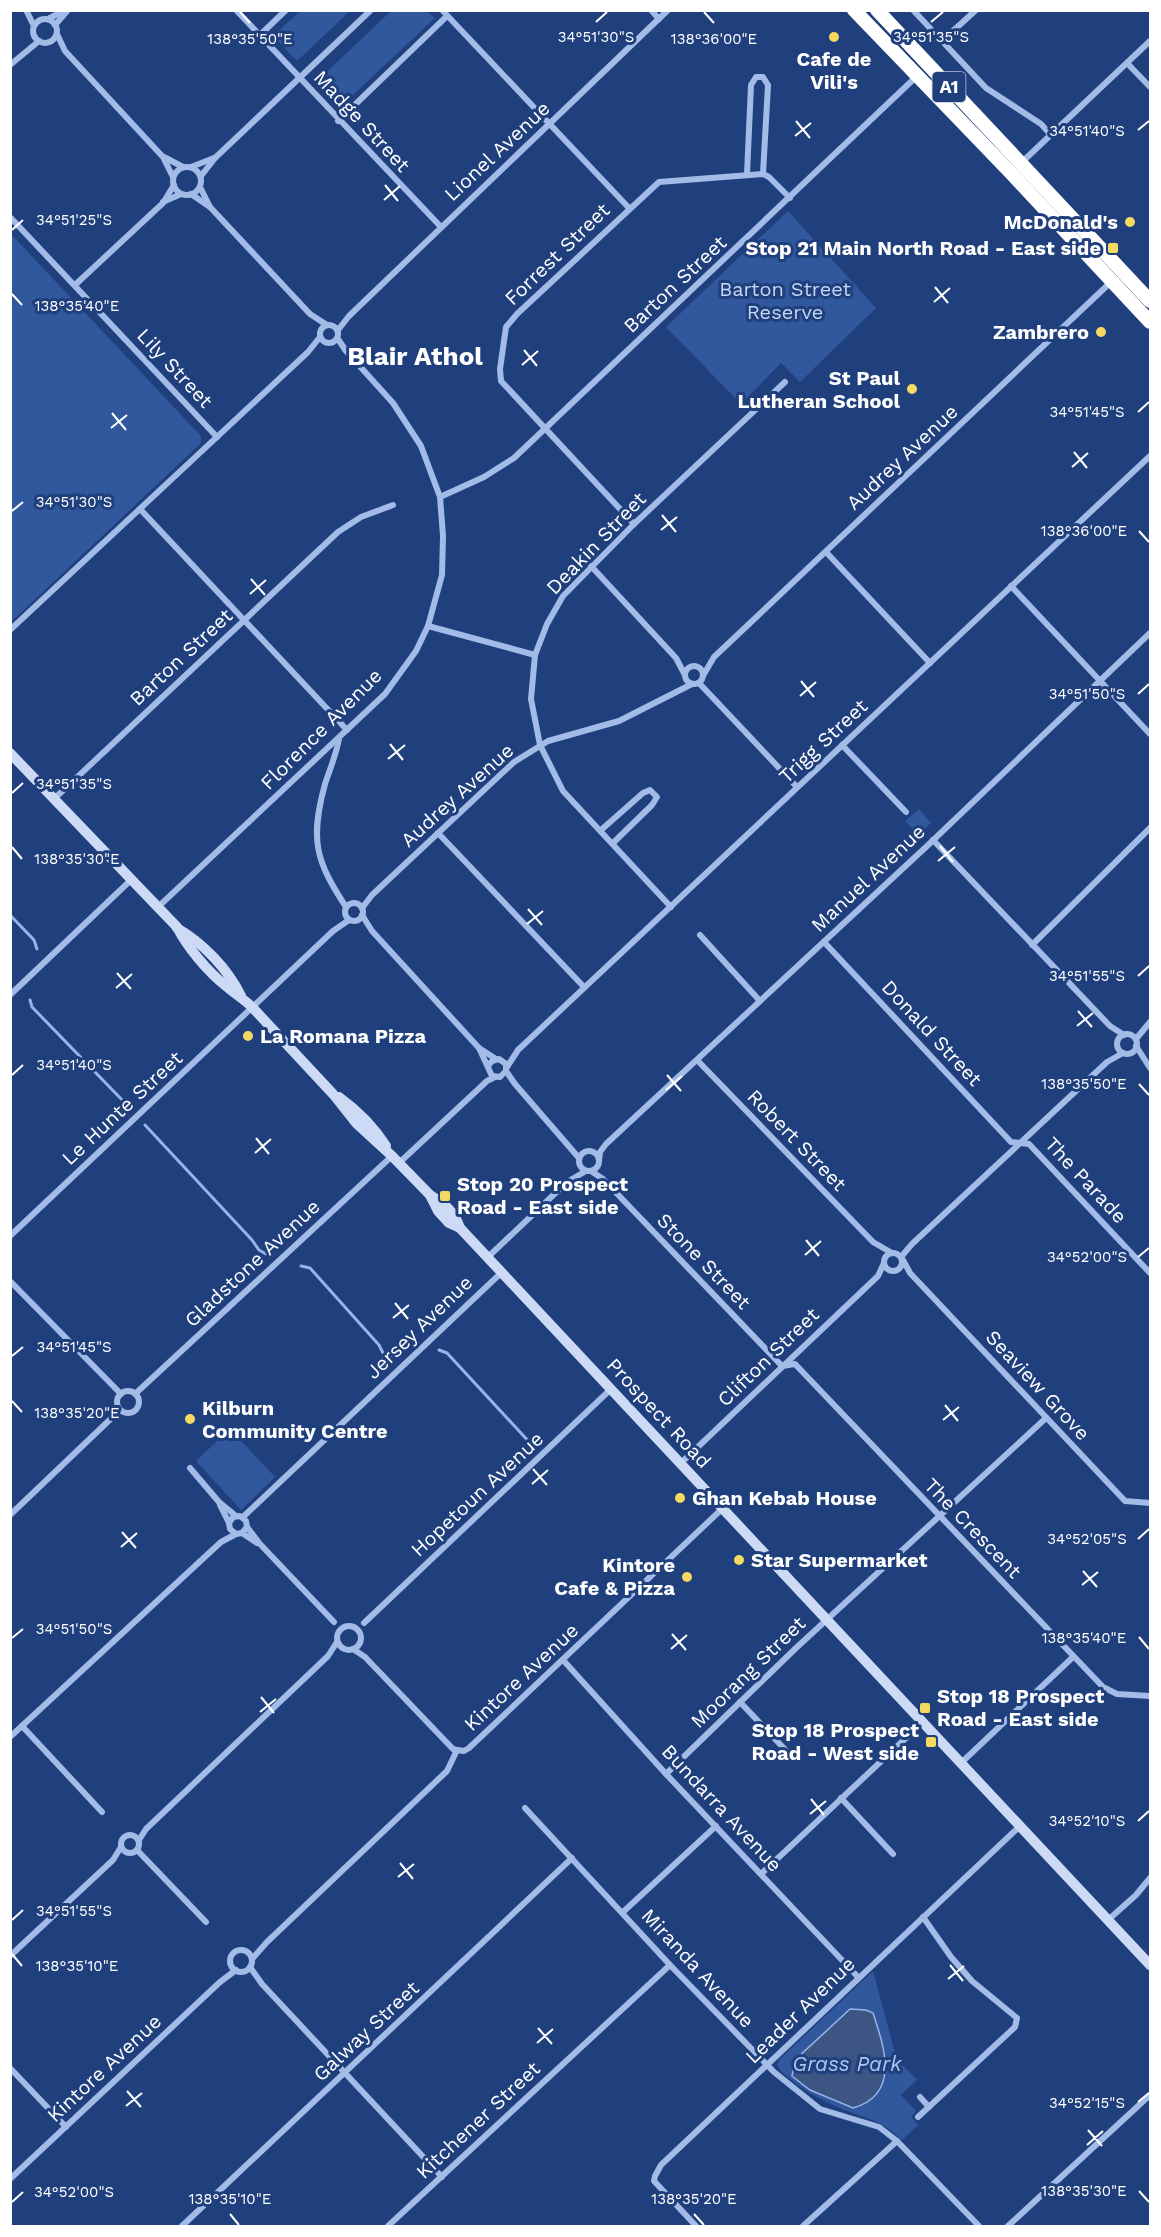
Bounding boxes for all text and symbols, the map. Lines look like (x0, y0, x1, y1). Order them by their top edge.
text: 34°51'30"S (558, 28, 634, 46)
text: 34°51'35"S (893, 28, 969, 46)
text: 138°35'50"E (207, 30, 293, 48)
text: 138°36'00"E (671, 30, 757, 48)
marker: Cafe de Vili's (827, 30, 841, 44)
place label: Cafe de Vili's (797, 47, 871, 94)
street label: Madge Street (309, 65, 416, 177)
road number: A1 (932, 72, 966, 102)
street label: Lionel Avenue (439, 96, 555, 206)
text: 34°51'40"S (1049, 122, 1125, 140)
street label: Forrest Street (500, 198, 615, 310)
place label: McDonald's (1004, 210, 1118, 234)
text: 34°51'25"S (36, 211, 112, 229)
marker: McDonald's (1123, 215, 1137, 229)
street label: Barton Street (619, 230, 732, 338)
place label: Stop 21 Main North Road - East side (745, 236, 1101, 260)
marker: Stop 21 Main North Road - East side (1106, 241, 1120, 255)
park label: Barton Street Reserve (719, 277, 851, 324)
text: 138°35'40"E (35, 297, 119, 315)
place label: Zambrero (993, 320, 1089, 344)
street label: Lily Street (132, 323, 218, 413)
marker: Zambrero (1094, 325, 1108, 339)
district label: Blair Athol (347, 341, 483, 371)
place label: St Paul Lutheran School (737, 366, 900, 413)
marker: St Paul Lutheran School (905, 382, 919, 396)
street label: Audrey Avenue (841, 399, 963, 515)
text: 34°51'45"S (1049, 403, 1125, 421)
street label: Deakin Street (541, 486, 651, 599)
text: 34°51'30"S (36, 493, 112, 511)
text: 138°36'00"E (1041, 522, 1127, 540)
street label: Barton Street (125, 603, 238, 711)
street label: Florence Avenue (255, 663, 387, 795)
text: 34°51'50"S (1049, 685, 1125, 703)
street label: Trigg Street (774, 693, 873, 788)
street label: Audrey Avenue (396, 738, 518, 852)
text: 34°51'35"S (36, 775, 112, 793)
street label: Manuel Avenue (806, 819, 930, 937)
text: 138°35'30"E (34, 850, 120, 868)
text: 34°51'55"S (1049, 967, 1125, 985)
street label: Donald Street (877, 975, 988, 1091)
place label: La Romana Pizza (260, 1024, 427, 1048)
marker: La Romana Pizza (241, 1029, 255, 1043)
street label: Le Hunte Street (57, 1046, 188, 1170)
text: 34°51'40"S (36, 1056, 112, 1074)
text: 138°35'50"E (1041, 1075, 1127, 1093)
street label: Robert Street (743, 1084, 852, 1196)
street label: The Parade (1040, 1132, 1132, 1228)
place label: Stop 20 Prospect Road - East side (457, 1172, 628, 1219)
marker: Stop 20 Prospect Road - East side (438, 1189, 452, 1203)
street label: Gladstone Avenue (179, 1194, 325, 1332)
street label: Stone Street (652, 1208, 756, 1314)
text: 34°52'00"S (1047, 1248, 1127, 1266)
street label: Jersey Avenue (361, 1270, 477, 1384)
street label: Clifton Street (712, 1302, 824, 1411)
street label: Seaview Grove (981, 1325, 1095, 1445)
text: 34°51'45"S (36, 1338, 112, 1356)
street label: Prospect Road (602, 1353, 716, 1473)
place label: Kilburn Community Centre (202, 1396, 387, 1443)
text: 138°35'20"E (34, 1404, 120, 1422)
marker: Kilburn Community Centre (183, 1412, 197, 1426)
street label: Hopetoun Avenue (406, 1427, 548, 1561)
street label: The Crescent (919, 1473, 1027, 1583)
place label: Ghan Kebab House (692, 1486, 877, 1510)
marker: Ghan Kebab House (673, 1491, 687, 1505)
text: 34°52'05"S (1047, 1530, 1127, 1548)
place label: Star Supermarket (751, 1548, 928, 1572)
place label: Kintore Cafe & Pizza (554, 1553, 675, 1600)
marker: Star Supermarket (732, 1553, 746, 1567)
marker: Kintore Cafe & Pizza (680, 1570, 694, 1584)
street label: Moorang Street (686, 1611, 811, 1733)
street label: Kintore Avenue (459, 1618, 583, 1736)
text: 34°51'50"S (36, 1620, 112, 1638)
text: 138°35'40"E (1042, 1629, 1126, 1647)
place label: Stop 18 Prospect Road - East side (937, 1684, 1105, 1731)
marker: Stop 18 Prospect Road - East side (918, 1701, 932, 1715)
place label: Stop 18 Prospect Road - West side (752, 1718, 919, 1765)
marker: Stop 18 Prospect Road - West side (924, 1735, 938, 1749)
street label: Bundarra Avenue (657, 1739, 787, 1877)
text: 34°52'10"S (1049, 1812, 1125, 1830)
text: 34°51'55"S (36, 1902, 112, 1920)
street label: Miranda Avenue (637, 1903, 759, 2033)
street label: Leader Avenue (740, 1952, 860, 2068)
text: 138°35'10"E (36, 1957, 118, 1975)
street label: Galway Street (308, 1976, 424, 2086)
street label: Kintore Avenue (42, 2009, 166, 2127)
water label: Grass Park (792, 2051, 902, 2076)
street label: Kitchener Street (411, 2056, 545, 2184)
text: 34°52'15"S (1049, 2094, 1125, 2112)
text: 138°35'30"E (1041, 2182, 1127, 2200)
text: 34°52'00"S (34, 2183, 114, 2201)
text: 138°35'10"E (189, 2190, 271, 2208)
text: 138°35'20"E (651, 2190, 737, 2208)

